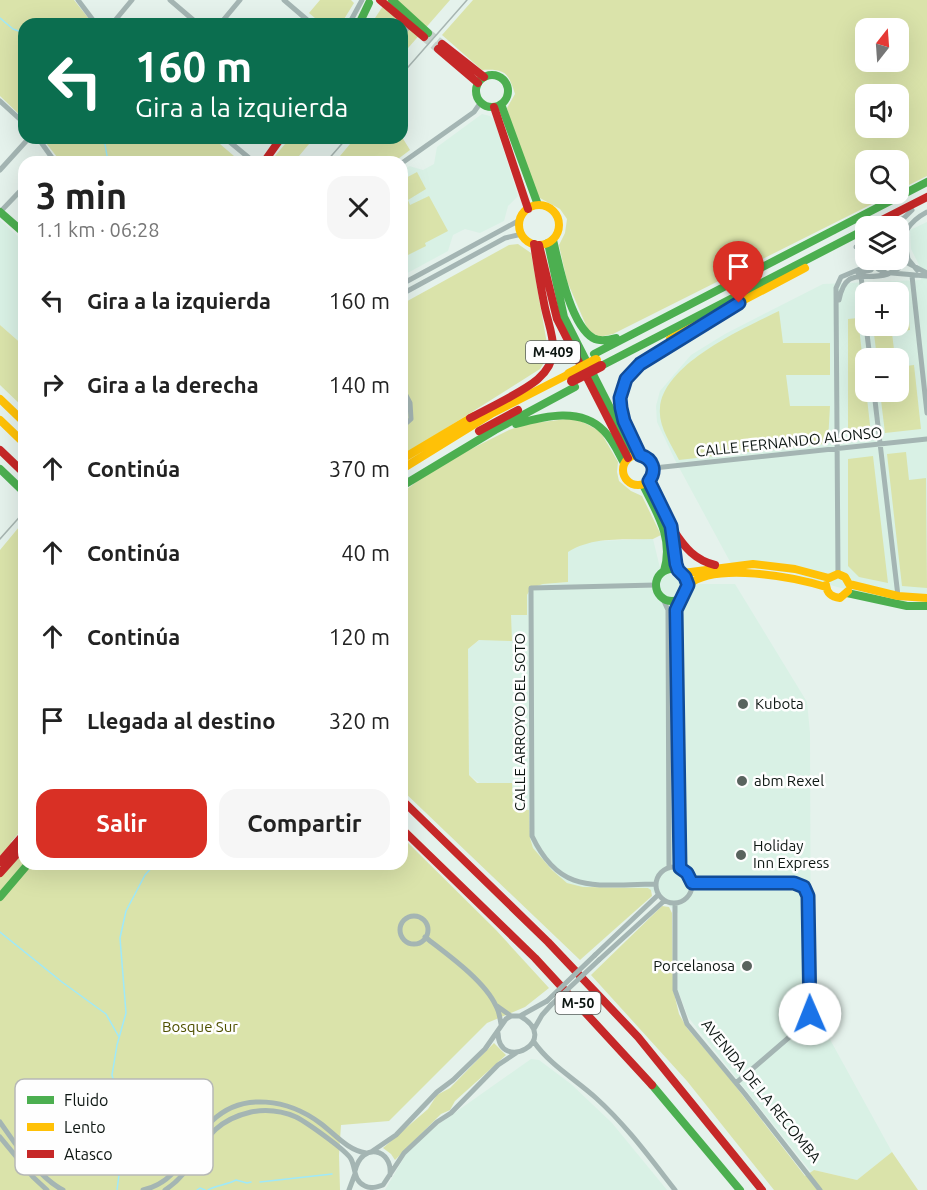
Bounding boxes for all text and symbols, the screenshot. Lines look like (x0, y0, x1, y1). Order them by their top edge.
north arrow (855, 18, 909, 72)
map controls (855, 18, 909, 402)
icon: left (36, 42, 114, 120)
text: 160 m (135, 43, 252, 90)
button: sound (855, 84, 909, 138)
text: Gira a la izquierda (135, 92, 348, 122)
button: search (855, 150, 909, 204)
text: 3 min (36, 175, 127, 216)
button: close (327, 176, 390, 239)
button: layers (855, 216, 909, 270)
text: 1.1 km · 06:28 (36, 218, 160, 241)
pin (713, 241, 764, 303)
icon: arrive (722, 250, 755, 283)
button: + (855, 282, 909, 336)
icon: left (36, 284, 69, 317)
text: Gira a la izquierda (87, 288, 271, 313)
text: 160 m (329, 288, 390, 313)
road number: M-409 (526, 341, 580, 363)
button: − (855, 348, 909, 402)
icon: right (36, 368, 69, 401)
text: Gira a la derecha (87, 372, 259, 397)
text: 140 m (329, 372, 390, 397)
street label: CALLE FERNANDO ALONSO (695, 423, 883, 460)
icon: ahead (36, 452, 69, 485)
text: Continúa (87, 456, 180, 481)
text: 370 m (329, 456, 390, 481)
icon: ahead (36, 536, 69, 569)
text: Continúa (87, 540, 180, 565)
text: 40 m (341, 540, 390, 565)
icon: ahead (36, 620, 69, 653)
text: Continúa (87, 624, 180, 649)
text: 120 m (329, 624, 390, 649)
street label: CALLE ARROYO DEL SOTO (511, 633, 528, 811)
place label: Kubota (755, 695, 804, 712)
marker: Kubota (736, 697, 750, 711)
icon: arrive (36, 704, 69, 737)
text: Llegada al destino (87, 708, 275, 733)
text: 320 m (329, 708, 390, 733)
place label: abm Rexel (754, 772, 824, 789)
marker: abm Rexel (735, 774, 749, 788)
button: Salir (36, 789, 207, 858)
button: Compartir (219, 789, 390, 858)
place label: Holiday Inn Express (753, 837, 829, 871)
marker: Holiday Inn Express (734, 848, 748, 862)
place label: Porcelanosa (653, 957, 735, 974)
marker: Porcelanosa (740, 959, 754, 973)
position arrow (778, 982, 842, 1046)
road number: M-50 (556, 992, 600, 1014)
street label: AVENIDA DE LA RECOMBA (698, 1016, 825, 1166)
park label: Bosque Sur (162, 1018, 238, 1035)
legend (15, 1079, 213, 1175)
text: Fluido (64, 1091, 108, 1109)
text: Lento (64, 1118, 106, 1136)
text: Atasco (64, 1145, 113, 1163)

